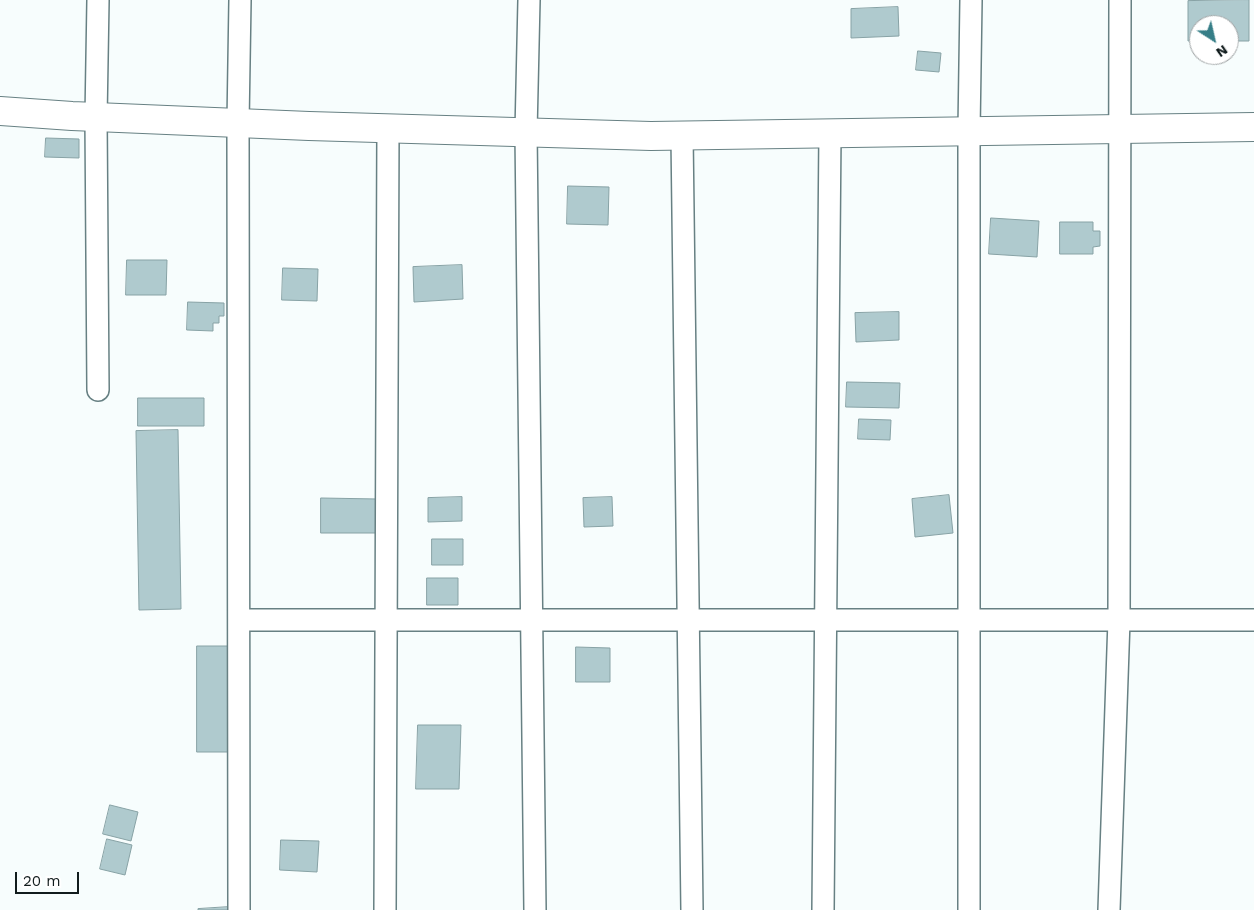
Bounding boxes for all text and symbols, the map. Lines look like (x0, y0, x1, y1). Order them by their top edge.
north arrow (1189, 15, 1239, 65)
text: N (1213, 42, 1231, 61)
scale bar (18, 862, 81, 894)
text: 20 m (23, 872, 61, 890)

